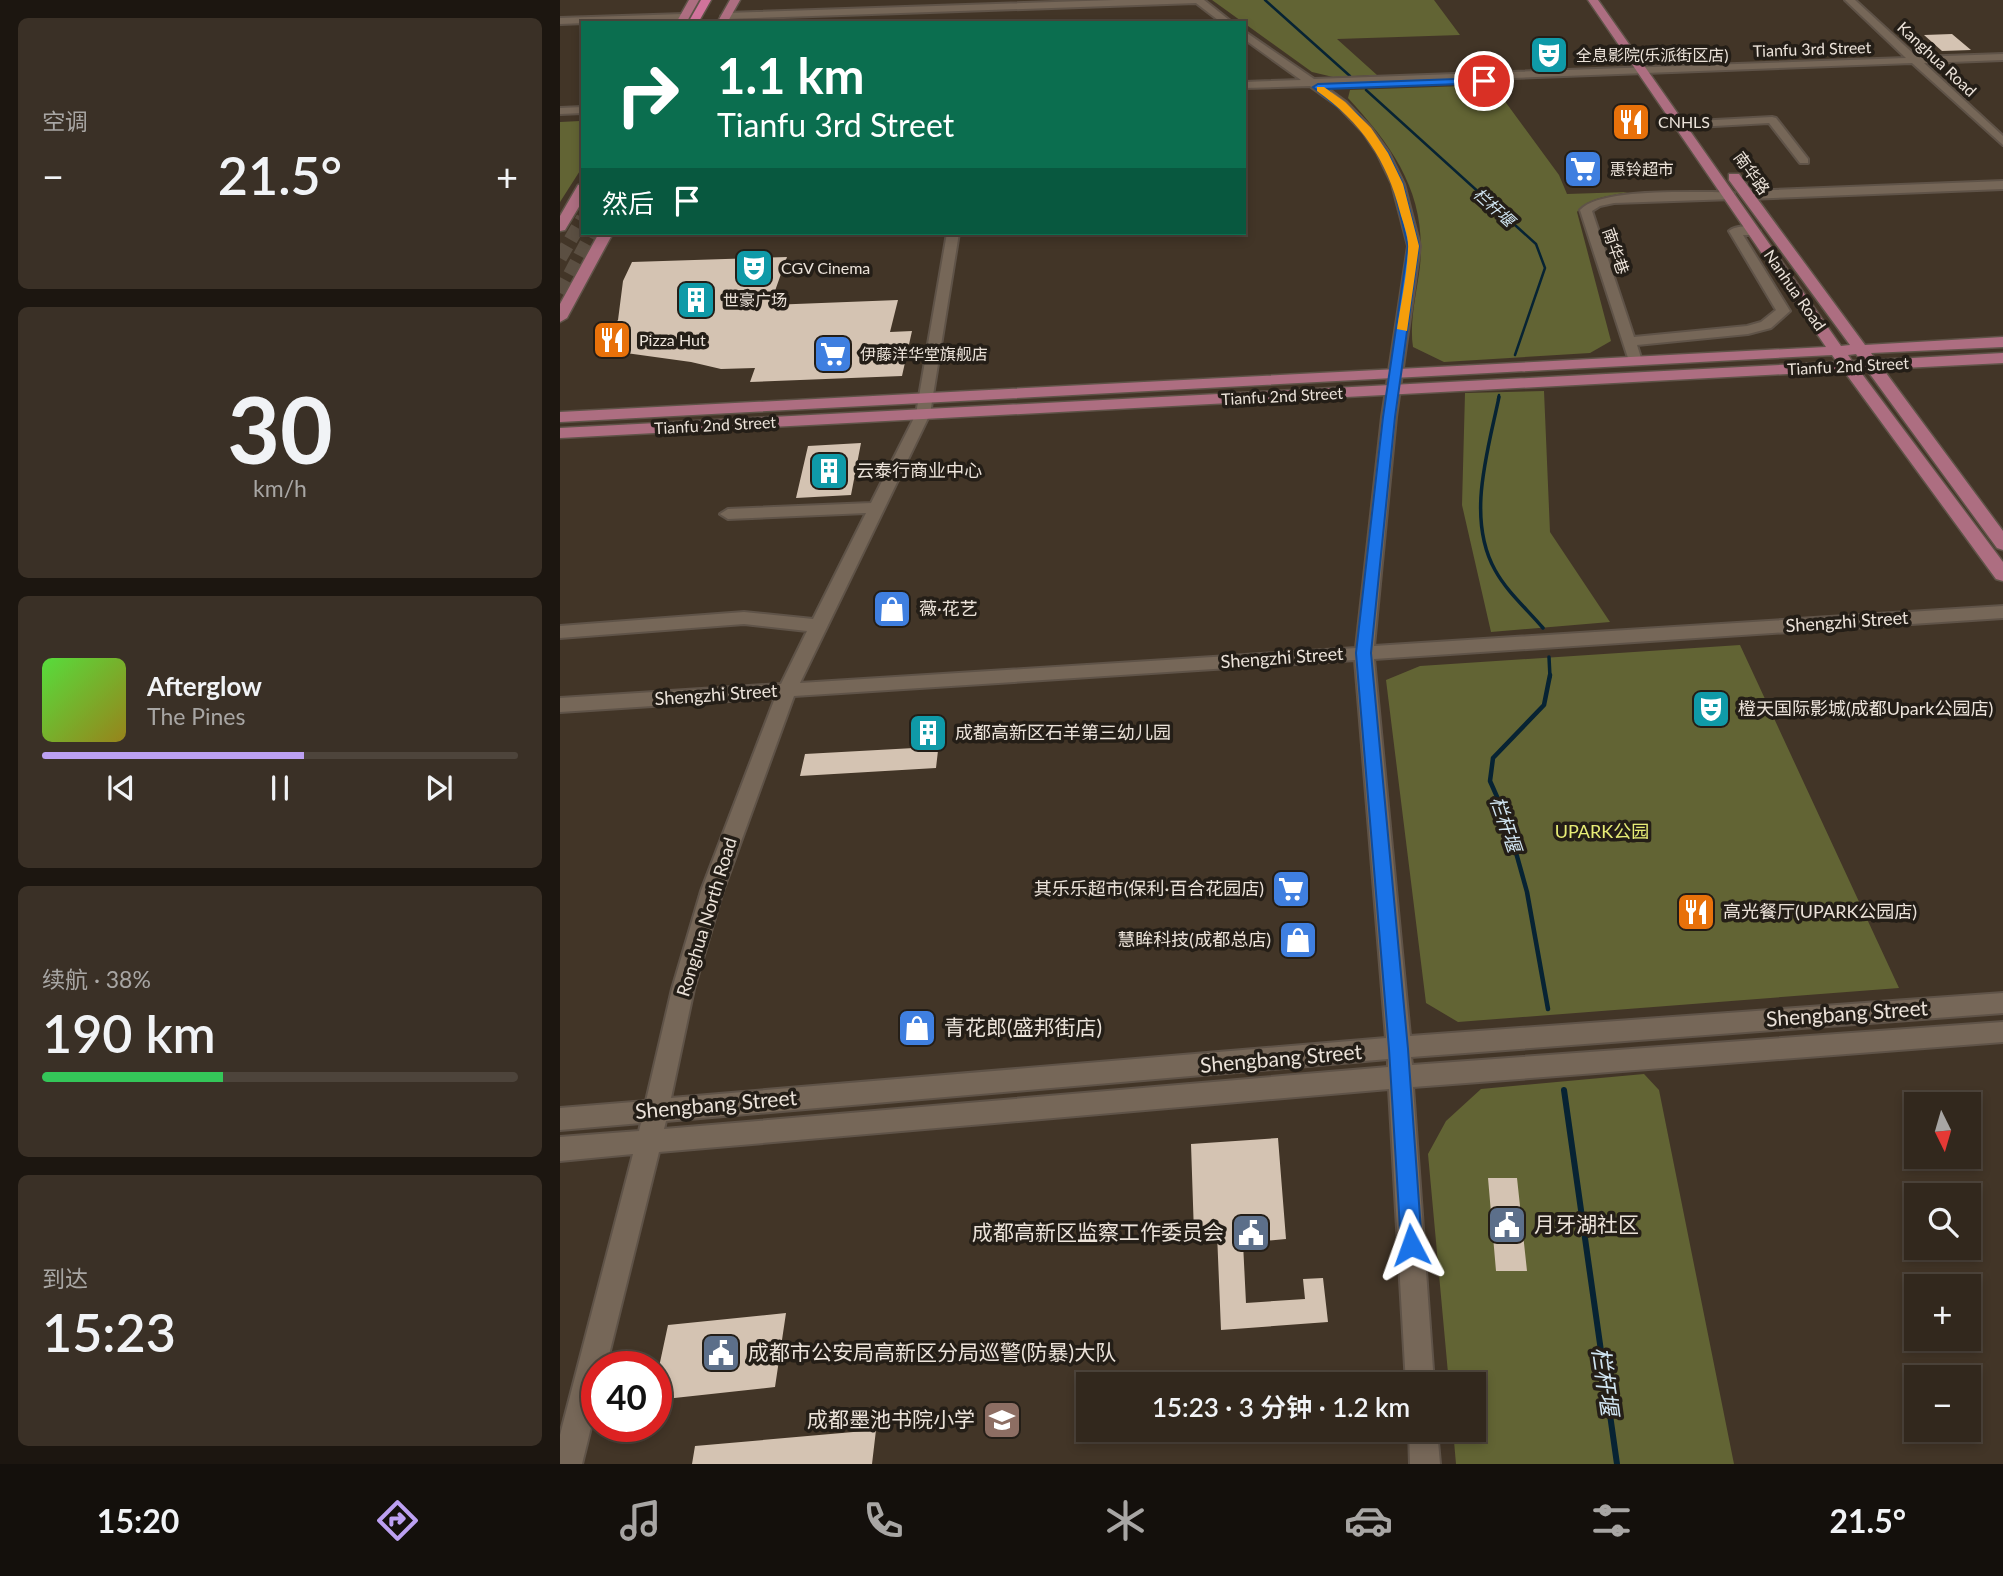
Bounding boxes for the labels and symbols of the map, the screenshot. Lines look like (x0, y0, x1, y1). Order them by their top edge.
street label: Kanghua Road (1894, 17, 1981, 100)
theatre icon: 全息影院(乐派街区店) (1528, 34, 1570, 76)
street label: Tianfu 3rd Street (1752, 37, 1872, 60)
place label: 全息影院(乐派街区店) (1576, 45, 1729, 64)
pin (1454, 51, 1514, 111)
restaurant icon: CNHLS (1610, 101, 1652, 143)
place label: CNHLS (1658, 112, 1710, 131)
supermarket icon: 惠铃超市 (1562, 148, 1604, 190)
street label: 南华路 (1731, 148, 1774, 198)
place label: 惠铃超市 (1610, 159, 1674, 178)
water label: 栏杆堰 (1470, 184, 1521, 232)
street label: 南华巷 (1600, 225, 1633, 277)
street label: Nanhua Road (1761, 246, 1830, 334)
theatre icon: CGV Cinema (733, 247, 775, 289)
place label: CGV Cinema (781, 258, 870, 277)
building icon: 世豪广场 (675, 279, 717, 321)
place label: 世豪广场 (723, 290, 787, 309)
restaurant icon: Pizza Hut (591, 319, 633, 361)
place label: Pizza Hut (639, 330, 706, 349)
supermarket icon: 伊藤洋华堂旗舰店 (812, 333, 854, 375)
place label: 伊藤洋华堂旗舰店 (860, 344, 988, 363)
street label: Tianfu 2nd Street (1787, 353, 1910, 378)
street label: Tianfu 2nd Street (1221, 383, 1344, 408)
street label: Tianfu 2nd Street (654, 412, 777, 437)
building icon: 云泰行商业中心 (808, 450, 850, 492)
place label: 云泰行商业中心 (856, 459, 982, 481)
shop icon: 薇·花艺 (871, 588, 913, 630)
place label: 薇·花艺 (919, 597, 978, 619)
street label: Shengzhi Street (1785, 606, 1910, 636)
street label: Shengzhi Street (1220, 642, 1345, 672)
street label: Shengzhi Street (654, 679, 779, 709)
theatre icon: 橙天国际影城(成都Upark公园店) (1690, 688, 1732, 730)
place label: 橙天国际影城(成都Upark公园店) (1738, 697, 1993, 719)
building icon: 成都高新区石羊第三幼儿园 (907, 712, 949, 754)
place label: 成都高新区石羊第三幼儿园 (955, 721, 1171, 743)
water label: 栏杆堰 (1486, 793, 1528, 857)
park label: UPARK公园 (1555, 820, 1649, 842)
street label: Ronghua North Road (671, 835, 741, 999)
supermarket icon: 其乐乐超市(保利·百合花园店) (1270, 868, 1312, 910)
place label: 其乐乐超市(保利·百合花园店) (1034, 877, 1264, 899)
restaurant icon: 高光餐厅(UPARK公园店) (1675, 891, 1717, 933)
place label: 高光餐厅(UPARK公园店) (1723, 900, 1917, 922)
shop icon: 慧眸科技(成都总店) (1277, 919, 1319, 961)
place label: 慧眸科技(成都总店) (1117, 928, 1271, 950)
street label: Shengbang Street (1765, 994, 1929, 1031)
shop icon: 青花郎(盛邦街店) (896, 1007, 938, 1049)
place label: 青花郎(盛邦街店) (944, 1014, 1102, 1039)
street label: Shengbang Street (1199, 1038, 1363, 1077)
street label: Shengbang Street (634, 1084, 798, 1123)
north arrow (1904, 1092, 1981, 1169)
public building icon: 月牙湖社区 (1486, 1204, 1528, 1246)
position arrow (1374, 1208, 1448, 1282)
place label: 月牙湖社区 (1534, 1211, 1639, 1236)
public building icon: 成都高新区监察工作委员会 (1230, 1212, 1272, 1254)
place label: 成都高新区监察工作委员会 (972, 1219, 1224, 1244)
public building icon: 成都市公安局高新区分局巡警(防暴)大队 (700, 1332, 742, 1374)
place label: 成都市公安局高新区分局巡警(防暴)大队 (748, 1339, 1116, 1364)
water label: 栏杆堰 (1587, 1345, 1625, 1421)
speed limit sign: 40 (581, 1351, 672, 1442)
school or university icon: 成都墨池书院小学 (981, 1399, 1023, 1441)
place label: 成都墨池书院小学 (807, 1406, 975, 1431)

